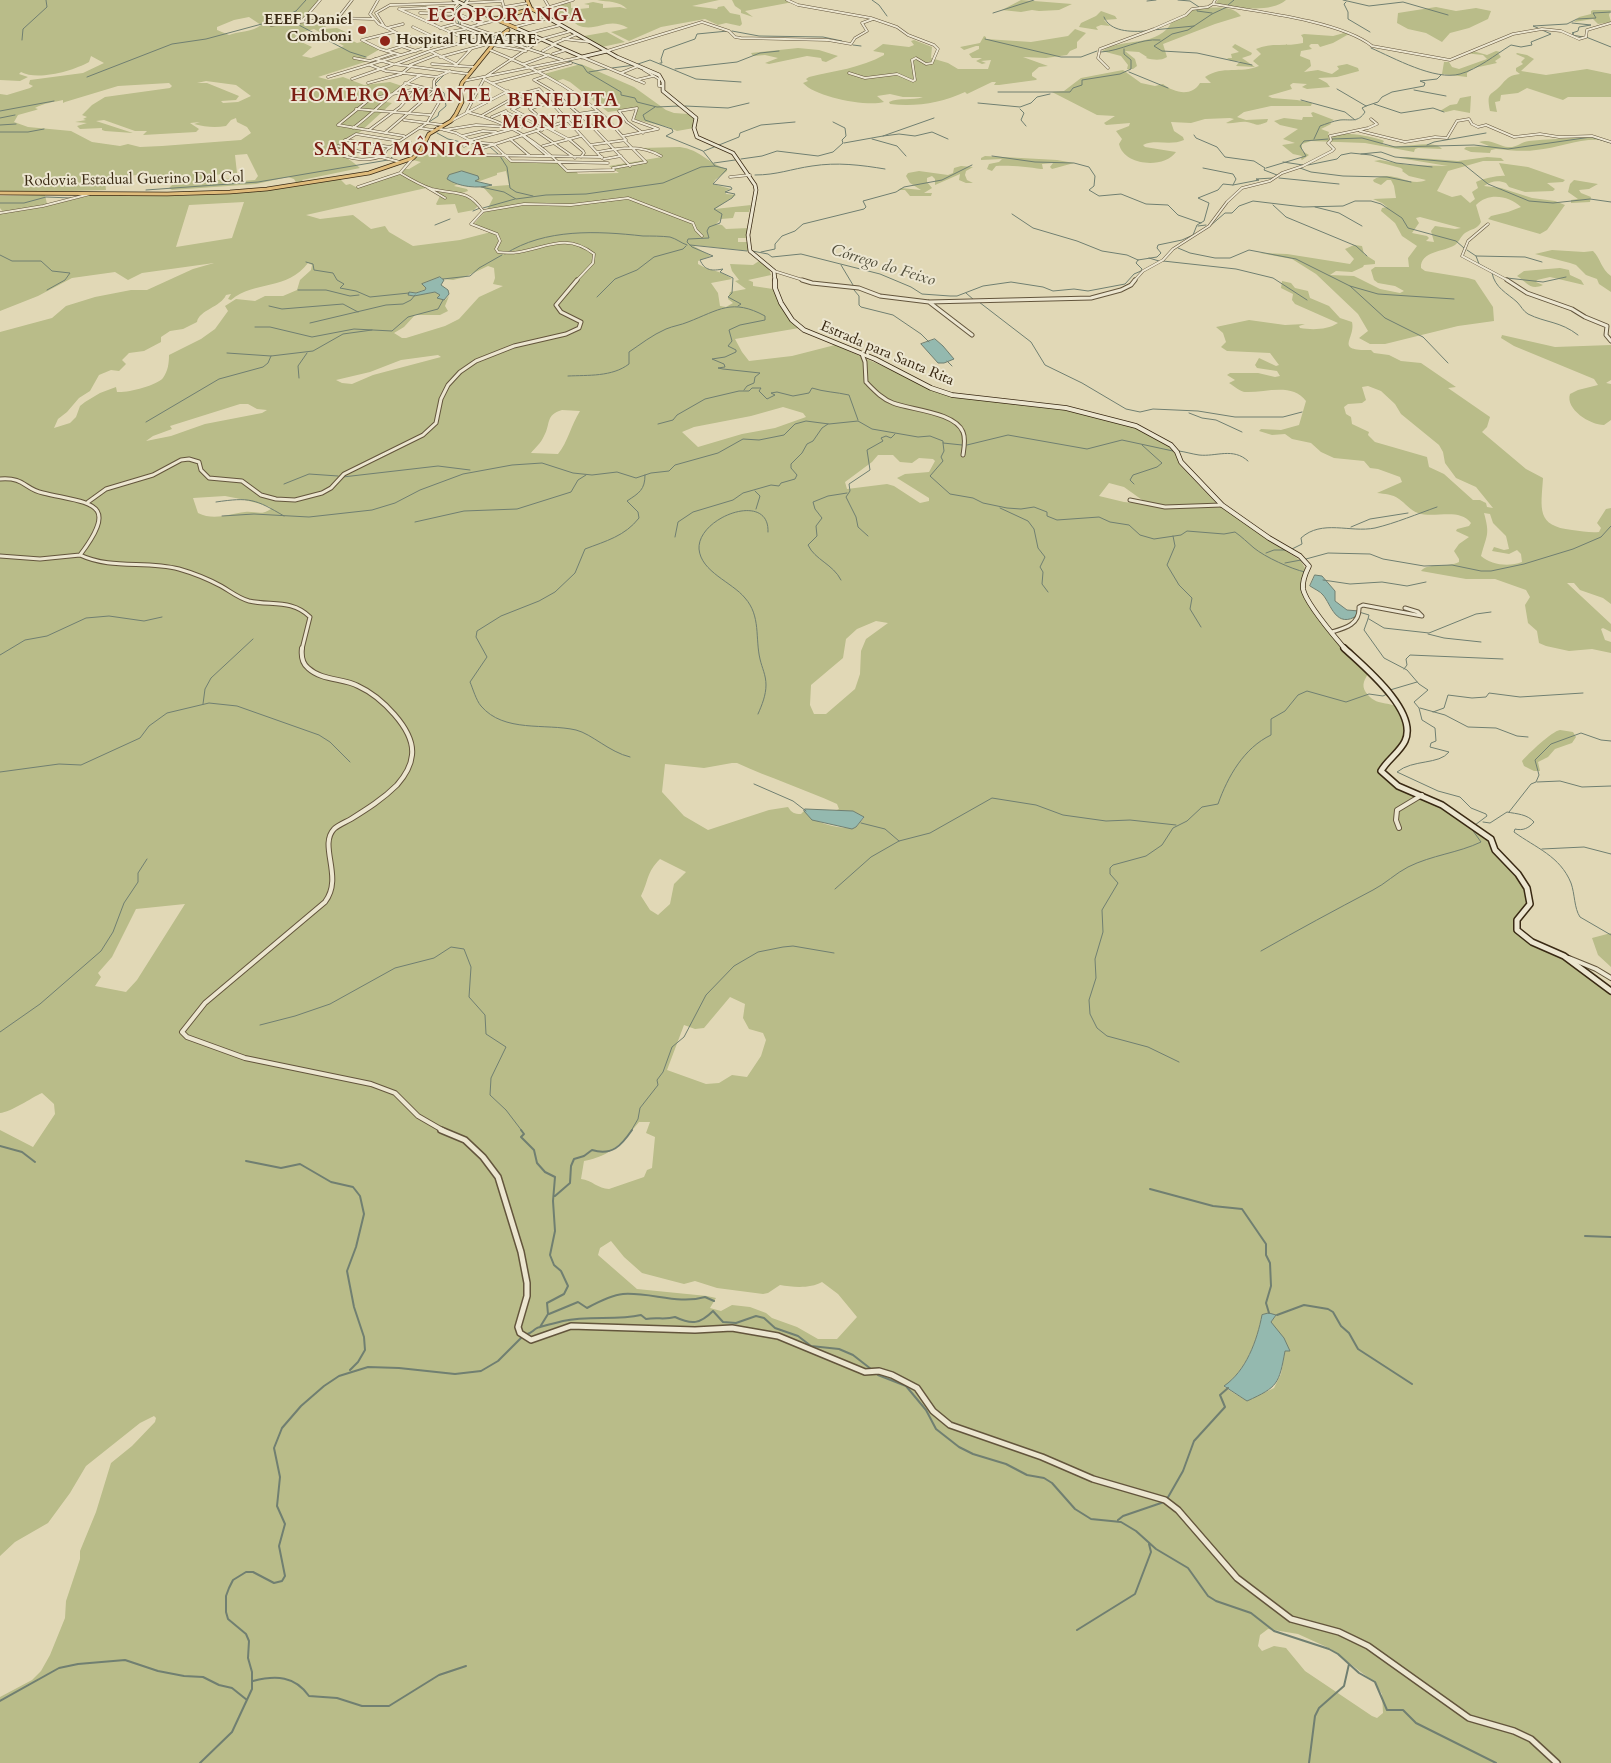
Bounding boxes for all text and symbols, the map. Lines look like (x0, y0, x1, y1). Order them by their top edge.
district label: ECOPORANGA (426, 6, 586, 28)
place label: EEEF Daniel Comboni (264, 12, 352, 47)
marker: EEEF Daniel Comboni (356, 24, 368, 36)
place label: Hospital FUMATRE (396, 32, 537, 50)
marker: Hospital FUMATRE (378, 34, 392, 48)
district label: HOMERO AMANTE (289, 86, 493, 108)
district label: BENEDITA MONTEIRO (501, 91, 625, 135)
district label: SANTA MÔNICA (312, 140, 488, 162)
street label: Rodovia Estadual Guerino Dal Col (24, 169, 244, 191)
water label: Córrego do Feixo (828, 241, 938, 291)
street label: Estrada para Santa Rita (817, 318, 957, 390)

